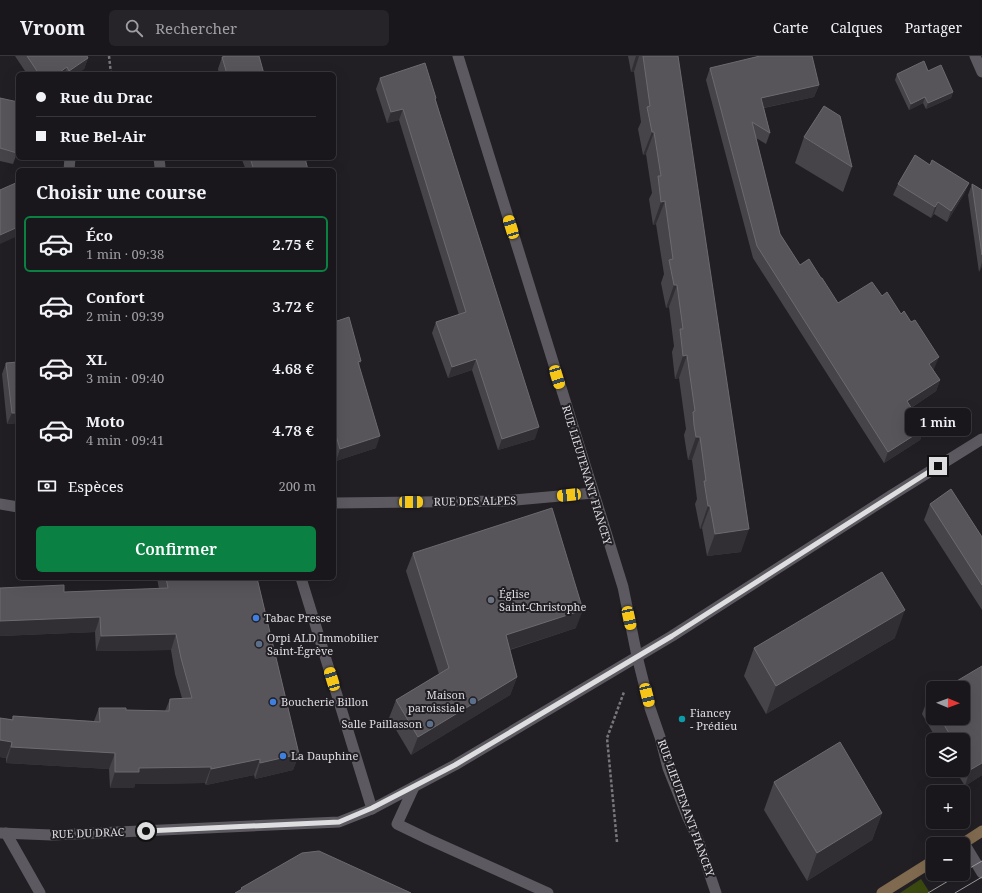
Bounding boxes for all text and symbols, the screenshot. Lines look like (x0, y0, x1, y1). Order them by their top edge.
search box (109, 10, 389, 46)
text: Vroom (20, 15, 85, 41)
icon: search (123, 17, 145, 39)
text: Rechercher (155, 18, 237, 38)
text: Carte (773, 18, 809, 37)
text: Calques (831, 18, 883, 37)
text: Partager (905, 18, 962, 37)
text: Rue du Drac (60, 87, 153, 107)
text: Rue Bel-Air (60, 126, 146, 146)
text: Choisir une course (36, 180, 206, 204)
car (502, 214, 520, 240)
text: Éco (86, 225, 113, 245)
icon: car (38, 226, 74, 262)
text: 2.75 € (272, 234, 314, 254)
text: 1 min · 09:38 (86, 245, 164, 263)
text: Confort (86, 287, 145, 307)
icon: car (38, 288, 74, 324)
text: 3.72 € (272, 296, 314, 316)
text: 2 min · 09:39 (86, 307, 164, 325)
text: XL (86, 349, 107, 369)
icon: car (38, 350, 74, 386)
text: 4.68 € (272, 358, 314, 378)
car (548, 364, 566, 390)
text: 3 min · 09:40 (86, 369, 164, 387)
street label: RUE LIEUTENANT FIANCEY (559, 403, 616, 547)
callout: 1 min (905, 408, 971, 436)
text: Moto (86, 411, 125, 431)
icon: car (38, 412, 74, 448)
text: 1 min (920, 413, 956, 431)
text: 4.78 € (272, 420, 314, 440)
text: 4 min · 09:41 (86, 431, 164, 449)
route end (929, 457, 947, 475)
icon: cash (36, 475, 58, 497)
text: Espèces (68, 476, 124, 496)
text: 200 m (279, 477, 316, 495)
car (556, 488, 582, 502)
street label: RUE DES ALPES (434, 492, 516, 509)
car (399, 496, 423, 508)
button: Confirmer (36, 526, 316, 572)
place label: Église Saint-Christophe (499, 586, 586, 614)
marker: Église Saint-Christophe (486, 595, 496, 605)
car (621, 605, 637, 631)
place label: Tabac Presse (264, 610, 331, 625)
marker: Tabac Presse (251, 613, 261, 623)
place label: Orpi ALD Immobilier Saint-Égrève (267, 630, 379, 658)
marker: Orpi ALD Immobilier Saint-Égrève (254, 639, 264, 649)
car (323, 666, 341, 692)
north arrow (926, 681, 970, 725)
map controls (926, 681, 970, 881)
car (638, 682, 656, 708)
place label: Maison paroissiale (408, 687, 465, 715)
place label: Boucherie Billon (281, 694, 368, 709)
marker: Maison paroissiale (468, 696, 478, 706)
marker: Boucherie Billon (268, 697, 278, 707)
place label: Fiancey - Prédieu (690, 705, 737, 733)
marker: Fiancey - Prédieu (677, 714, 687, 724)
place label: Salle Paillasson (342, 716, 422, 731)
marker: Salle Paillasson (425, 719, 435, 729)
button: layers (926, 733, 970, 777)
street label: RUE LIEUTENANT FIANCEY (655, 737, 718, 879)
place label: La Dauphine (291, 748, 358, 763)
marker: La Dauphine (278, 751, 288, 761)
button: + (926, 785, 970, 829)
route start (137, 822, 155, 840)
street label: RUE DU DRAC (51, 824, 125, 841)
button: − (926, 837, 970, 881)

